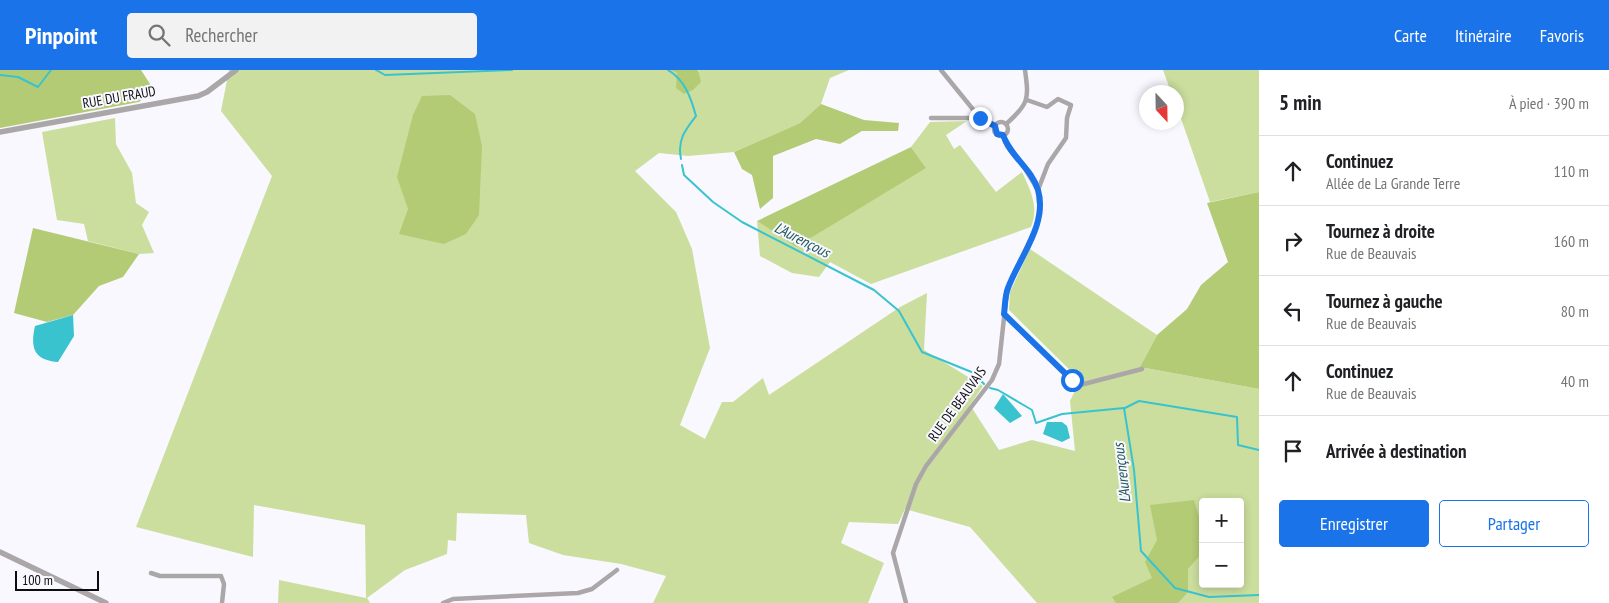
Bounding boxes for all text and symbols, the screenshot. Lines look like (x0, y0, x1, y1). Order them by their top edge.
search box (127, 13, 477, 58)
text: Pinpoint (25, 20, 97, 51)
icon: search (145, 21, 173, 49)
text: Rechercher (185, 23, 258, 47)
text: Carte (1394, 24, 1427, 47)
text: Itinéraire (1455, 24, 1512, 47)
text: Favoris (1540, 24, 1584, 47)
street label: RUE DU FRAUD (81, 82, 157, 112)
north arrow (1139, 85, 1184, 130)
text: 5 min (1279, 89, 1321, 116)
text: À pied · 390 m (1509, 93, 1589, 113)
route end (969, 107, 992, 130)
text: Continuez (1326, 149, 1393, 173)
icon: ahead (1279, 157, 1307, 185)
text: 110 m (1554, 161, 1589, 181)
text: Allée de La Grande Terre (1326, 173, 1460, 193)
water label: L'Aurençous (771, 218, 835, 262)
text: Tournez à droite (1326, 219, 1435, 243)
icon: right (1279, 227, 1307, 255)
text: 160 m (1554, 231, 1589, 251)
text: Rue de Beauvais (1326, 243, 1417, 263)
text: Tournez à gauche (1326, 289, 1443, 313)
icon: left (1279, 297, 1307, 325)
text: 80 m (1561, 301, 1589, 321)
text: Rue de Beauvais (1326, 313, 1417, 333)
text: Continuez (1326, 359, 1393, 383)
street label: RUE DE BEAUVAIS (924, 363, 990, 445)
icon: ahead (1279, 367, 1307, 395)
route start (1061, 369, 1084, 392)
text: 40 m (1561, 371, 1589, 391)
text: Rue de Beauvais (1326, 383, 1417, 403)
icon: arrive (1279, 437, 1307, 465)
text: Arrivée à destination (1326, 439, 1467, 463)
water label: L'Aurençous (1108, 440, 1135, 504)
map controls (1199, 498, 1244, 588)
button: + (1199, 498, 1244, 543)
button: Enregistrer (1279, 500, 1429, 547)
button: Partager (1439, 500, 1589, 547)
button: − (1199, 543, 1244, 588)
scale bar (15, 568, 99, 591)
text: 100 m (22, 571, 53, 589)

